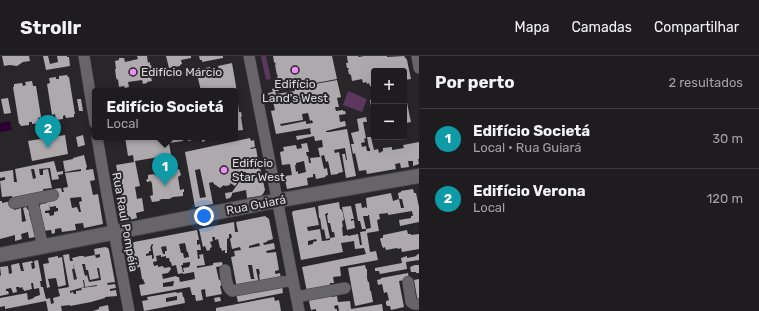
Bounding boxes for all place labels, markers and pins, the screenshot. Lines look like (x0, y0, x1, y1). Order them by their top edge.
place label: Edifício Márcio (141, 65, 222, 79)
marker: Edifício Land's West (290, 65, 300, 75)
marker: Edifício Márcio (128, 67, 138, 77)
place label: Edifício Land's West (262, 77, 328, 105)
pin: 2 (35, 115, 61, 148)
pin: 1 (152, 153, 178, 186)
place label: Edifício Star West (232, 156, 285, 184)
marker: Edifício Star West (219, 165, 229, 175)

